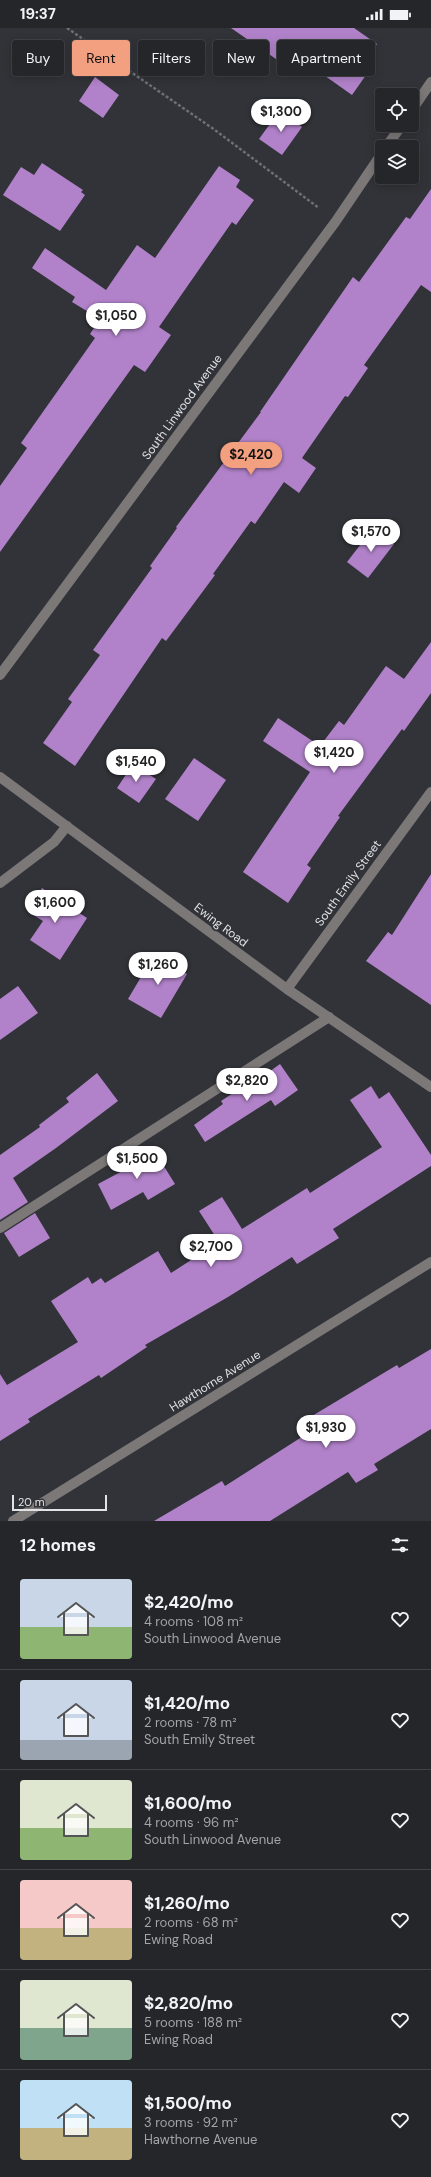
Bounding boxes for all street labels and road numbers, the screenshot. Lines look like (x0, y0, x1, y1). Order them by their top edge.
street label: South Linwood Avenue (138, 351, 226, 463)
street label: South Emily Street (311, 837, 385, 929)
street label: Ewing Road (191, 899, 251, 951)
street label: Hawthorne Avenue (166, 1346, 264, 1415)

